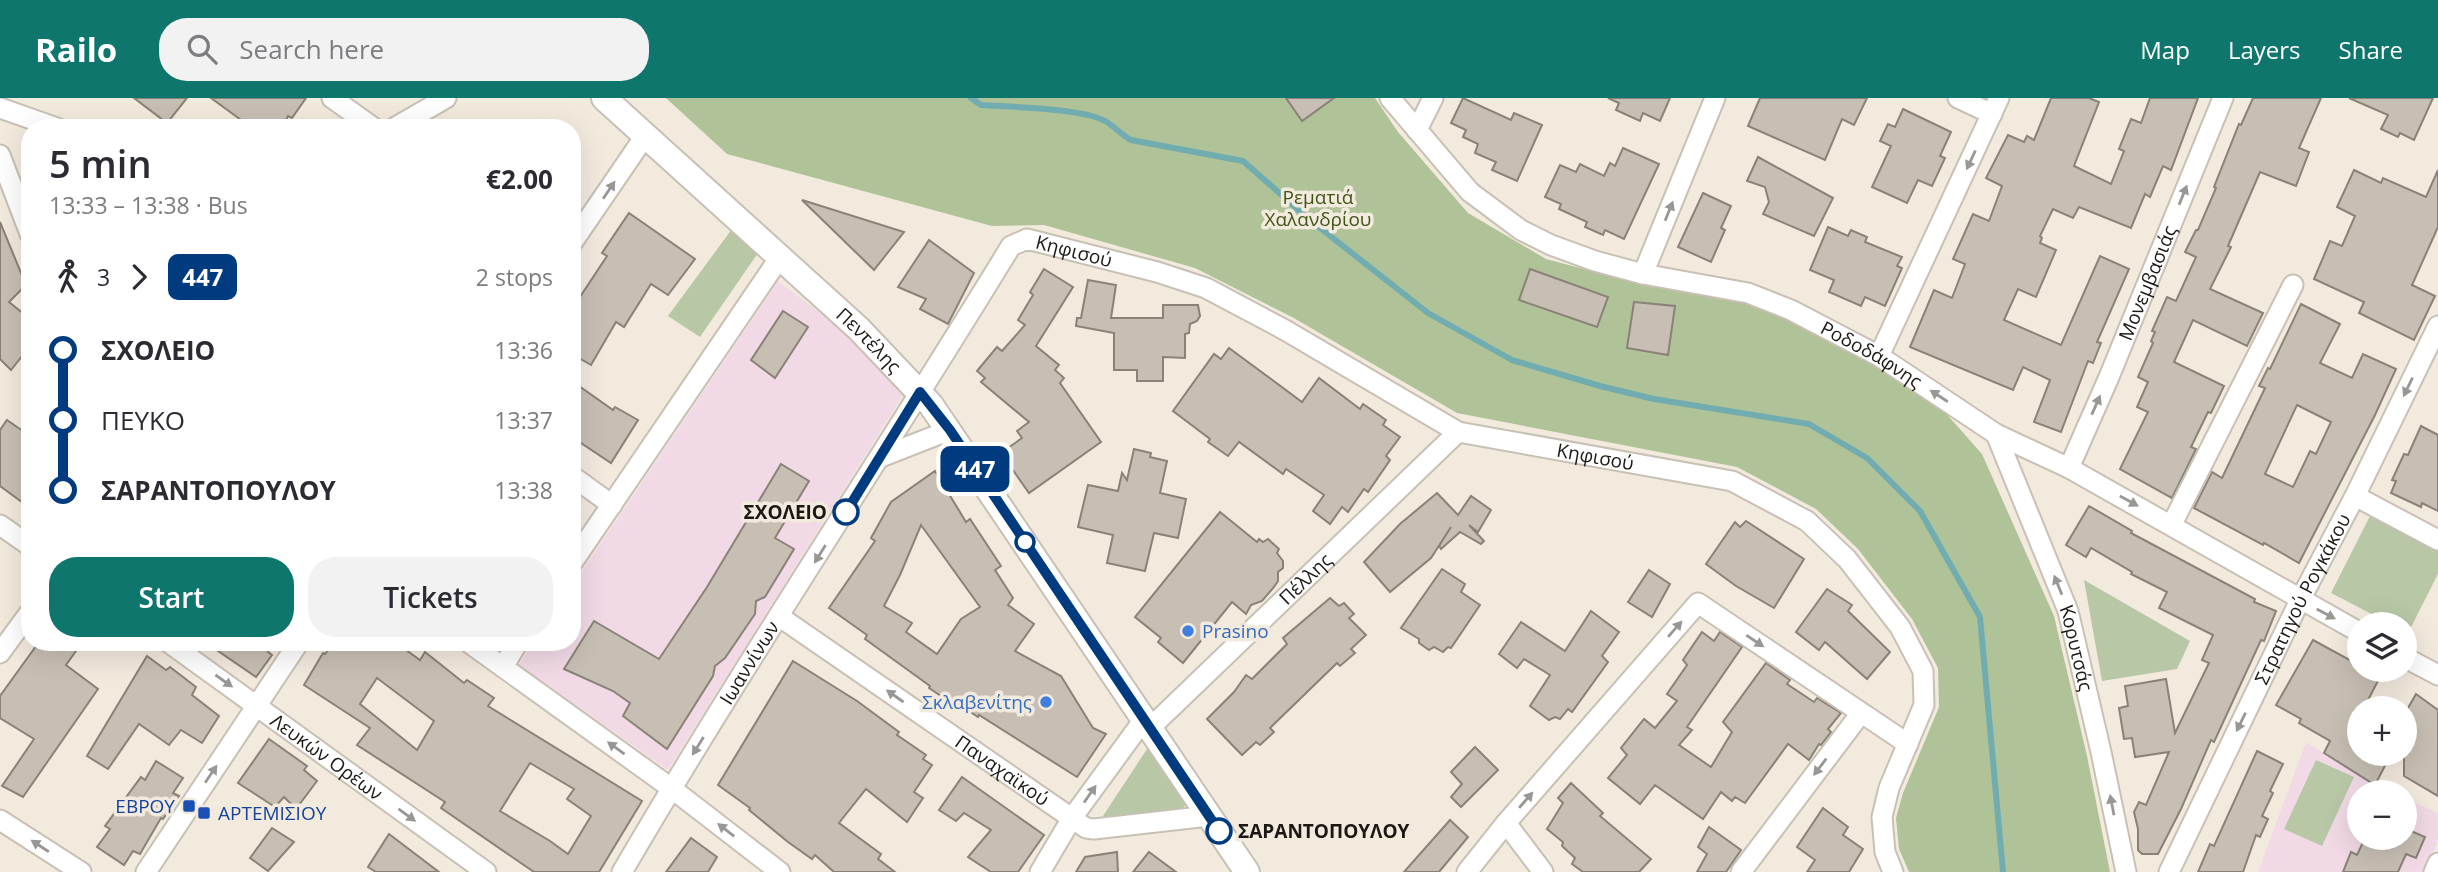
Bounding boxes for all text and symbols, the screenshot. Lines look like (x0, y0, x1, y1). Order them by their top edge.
search box (159, 18, 649, 81)
text: Railo (35, 27, 117, 72)
icon: search (183, 30, 221, 68)
text: Search here (239, 31, 384, 67)
text: Map (2140, 33, 2190, 66)
text: Layers (2228, 33, 2301, 66)
text: Share (2339, 33, 2403, 66)
text: 5 min (49, 137, 152, 189)
one-way arrow (1965, 150, 1976, 170)
text: €2.00 (486, 161, 553, 197)
one-way arrow (602, 181, 616, 199)
park label: Ρεματιά Χαλανδρίου (1265, 184, 1371, 232)
one-way arrow (2177, 185, 2189, 205)
text: 13:33 – 13:38 · Bus (49, 189, 248, 221)
one-way arrow (1663, 200, 1674, 221)
street label: Μονεμβασιάς (2112, 222, 2183, 344)
street label: Κηφισού (1033, 229, 1115, 273)
icon: walk (49, 258, 87, 296)
icon: forward (120, 258, 158, 296)
text: 447 (182, 260, 223, 293)
text: 3 (97, 261, 110, 293)
text: 2 stops (476, 261, 553, 293)
street label: Πεντέλης (831, 302, 907, 379)
street label: Ροδοδάφνης (1816, 315, 1927, 394)
text: ΣΧΟΛΕΙΟ (101, 332, 215, 368)
text: 13:36 (494, 334, 553, 366)
one-way arrow (2402, 377, 2414, 397)
one-way arrow (1929, 390, 1948, 403)
one-way arrow (2090, 395, 2102, 415)
text: ΠΕΥΚΟ (101, 402, 185, 438)
text: 13:37 (494, 404, 553, 436)
street label: Κηφισού (1555, 437, 1636, 476)
line badge: 447 (935, 446, 1015, 492)
text: 447 (954, 452, 996, 485)
text: ΣΑΡΑΝΤΟΠΟΥΛΟΥ (101, 472, 336, 508)
text: 13:38 (494, 474, 553, 506)
one-way arrow (2119, 495, 2138, 507)
place label: ΣΧΟΛΕΙΟ (744, 499, 827, 525)
marker: ΣΧΟΛΕΙΟ (833, 499, 859, 525)
street label: Στρατηγού Ρογκάκου (2248, 509, 2356, 689)
unlabelled marker (1015, 532, 1035, 552)
one-way arrow (813, 545, 826, 564)
street label: Πέλλης (1273, 547, 1337, 610)
button: Start (49, 557, 294, 637)
button: Tickets (308, 557, 553, 637)
one-way arrow (2052, 574, 2063, 595)
street label: Κορυτσάς (2054, 601, 2099, 693)
one-way arrow (2316, 608, 2336, 620)
map controls (2347, 612, 2417, 850)
button: layers (2347, 612, 2417, 682)
street label: Ιωαννίνων (713, 616, 785, 709)
place label: Prasino (1202, 618, 1269, 644)
one-way arrow (1667, 620, 1683, 638)
marker: Prasino (1180, 623, 1196, 639)
one-way arrow (1745, 634, 1764, 647)
one-way arrow (215, 674, 233, 688)
one-way arrow (886, 689, 904, 703)
place label: Σκλαβενίτης (922, 689, 1032, 715)
marker: Σκλαβενίτης (1038, 694, 1054, 710)
button: + (2347, 696, 2417, 766)
street label: Λευκών Ορέων (266, 708, 388, 806)
one-way arrow (2235, 712, 2246, 732)
street label: Παναχαϊκού (950, 729, 1054, 812)
one-way arrow (691, 737, 704, 756)
one-way arrow (607, 741, 625, 755)
one-way arrow (1813, 758, 1827, 776)
one-way arrow (204, 765, 218, 783)
button: − (2347, 780, 2417, 850)
one-way arrow (1082, 785, 1096, 803)
one-way arrow (1518, 792, 1533, 809)
place label: ΕΒΡΟΥ (115, 793, 175, 819)
one-way arrow (2107, 794, 2118, 816)
marker: ΕΒΡΟΥ (181, 798, 197, 814)
place label: ΑΡΤΕΜΙΣΙΟΥ (218, 800, 327, 826)
marker: ΑΡΤΕΜΙΣΙΟΥ (196, 805, 212, 821)
one-way arrow (398, 808, 416, 822)
marker: ΣΑΡΑΝΤΟΠΟΥΛΟΥ (1206, 818, 1232, 844)
place label: ΣΑΡΑΝΤΟΠΟΥΛΟΥ (1238, 818, 1410, 844)
one-way arrow (717, 824, 735, 838)
one-way arrow (31, 840, 50, 853)

